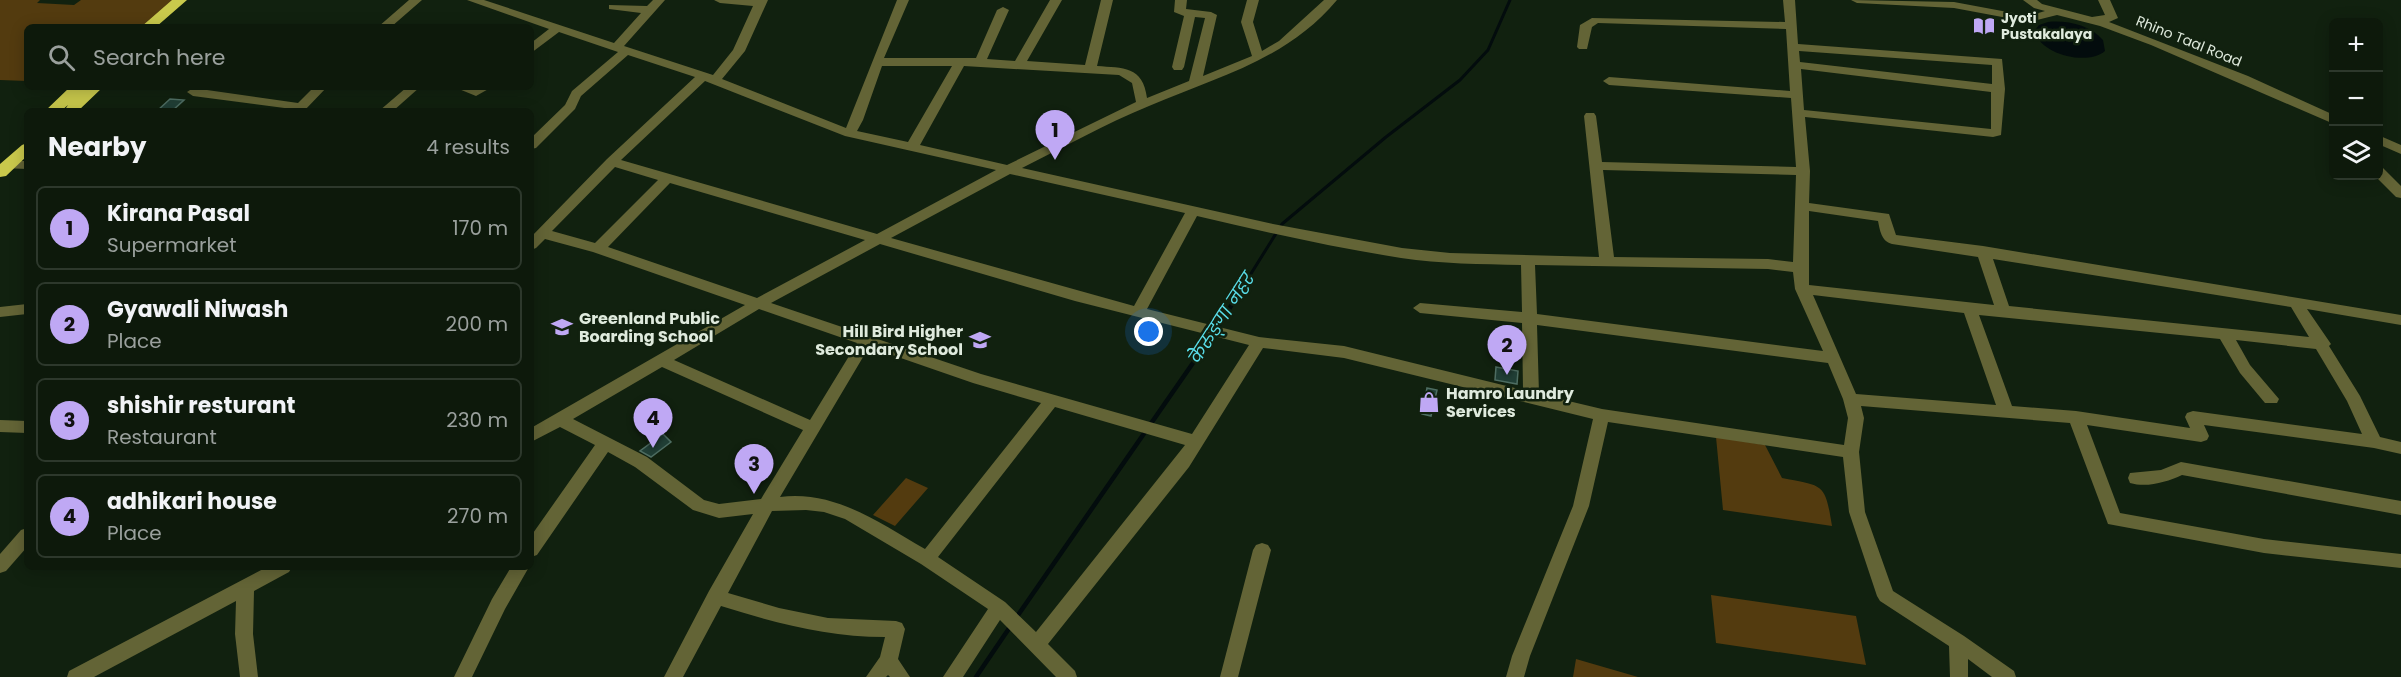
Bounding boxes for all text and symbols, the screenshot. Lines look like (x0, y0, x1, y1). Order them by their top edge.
place label: Jyoti Pustakalaya (2001, 8, 2092, 44)
street label: Rhino Taal Road (2133, 11, 2245, 71)
library icon: Jyoti Pustakalaya (1972, 14, 1996, 38)
map controls (2329, 18, 2383, 180)
button: + (2329, 18, 2383, 72)
search box (24, 24, 534, 90)
icon: search (45, 41, 78, 74)
text: Search here (93, 42, 226, 73)
button: − (2329, 72, 2383, 126)
pin: 1 (1036, 110, 1074, 160)
button: layers (2329, 126, 2383, 180)
text: Nearby (48, 129, 146, 165)
text: 4 results (426, 133, 510, 161)
text: Kirana Pasal (107, 198, 250, 229)
text: 1 (66, 214, 73, 242)
text: 170 m (452, 214, 508, 242)
text: Supermarket (107, 231, 236, 259)
water label: केेरुङ्गा नहर (1183, 265, 1262, 368)
text: Gyawali Niwash (107, 294, 288, 325)
place label: Greenland Public Boarding School (579, 307, 720, 348)
text: 2 (64, 310, 75, 338)
text: 200 m (445, 310, 508, 338)
school or university icon: Greenland Public Boarding School (550, 315, 574, 339)
your location (1134, 317, 1163, 346)
place label: Hill Bird Higher Secondary School (815, 320, 963, 361)
pin: 2 (1488, 326, 1526, 375)
text: Place (107, 327, 162, 355)
school or university icon: Hill Bird Higher Secondary School (968, 328, 992, 352)
place label: Hamro Laundry Services (1446, 382, 1575, 423)
text: shishir resturant (107, 390, 295, 421)
shop icon: Hamro Laundry Services (1417, 390, 1441, 414)
pin: 4 (634, 398, 672, 448)
text: 3 (63, 406, 76, 434)
text: 230 m (446, 406, 508, 434)
text: Restaurant (107, 423, 217, 451)
pin: 3 (734, 444, 774, 494)
text: adhikari house (107, 486, 277, 517)
text: 4 (63, 502, 76, 530)
text: 270 m (447, 502, 508, 530)
text: Place (107, 519, 162, 547)

